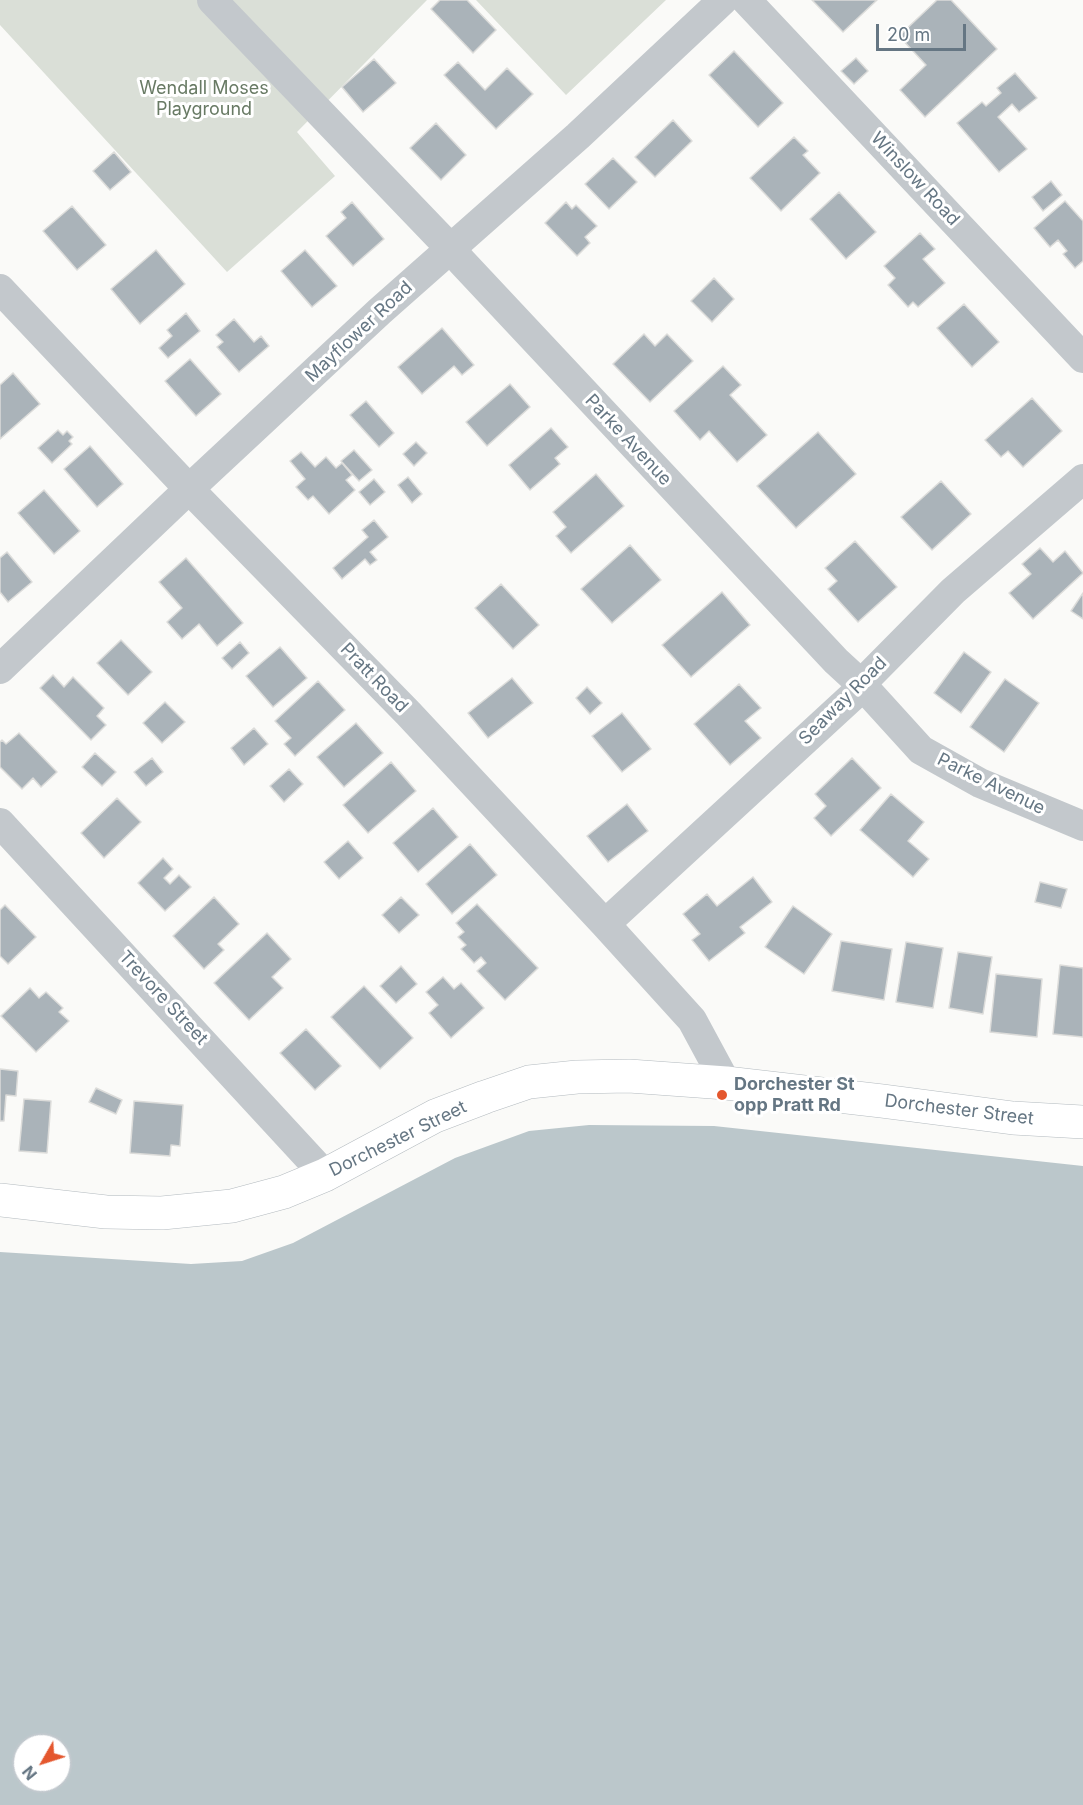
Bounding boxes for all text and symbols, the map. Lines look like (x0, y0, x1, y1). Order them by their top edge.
scale bar (879, 12, 969, 50)
text: 20 m (887, 24, 930, 45)
park label: Wendall Moses Playground (139, 78, 269, 121)
street label: Winslow Road (866, 128, 964, 230)
street label: Mayflower Road (301, 277, 417, 387)
street label: Parke Avenue (580, 390, 676, 490)
street label: Pratt Road (336, 639, 412, 717)
street label: Seaway Road (795, 653, 891, 749)
street label: Parke Avenue (934, 749, 1048, 819)
street label: Trevore Street (114, 947, 212, 1049)
place label: Dorchester St opp Pratt Rd (734, 1074, 855, 1116)
marker: Dorchester St opp Pratt Rd (715, 1088, 729, 1102)
street label: Dorchester Street (883, 1090, 1035, 1130)
street label: Dorchester Street (326, 1096, 470, 1182)
north arrow (12, 1733, 72, 1793)
text: N (18, 1762, 41, 1784)

